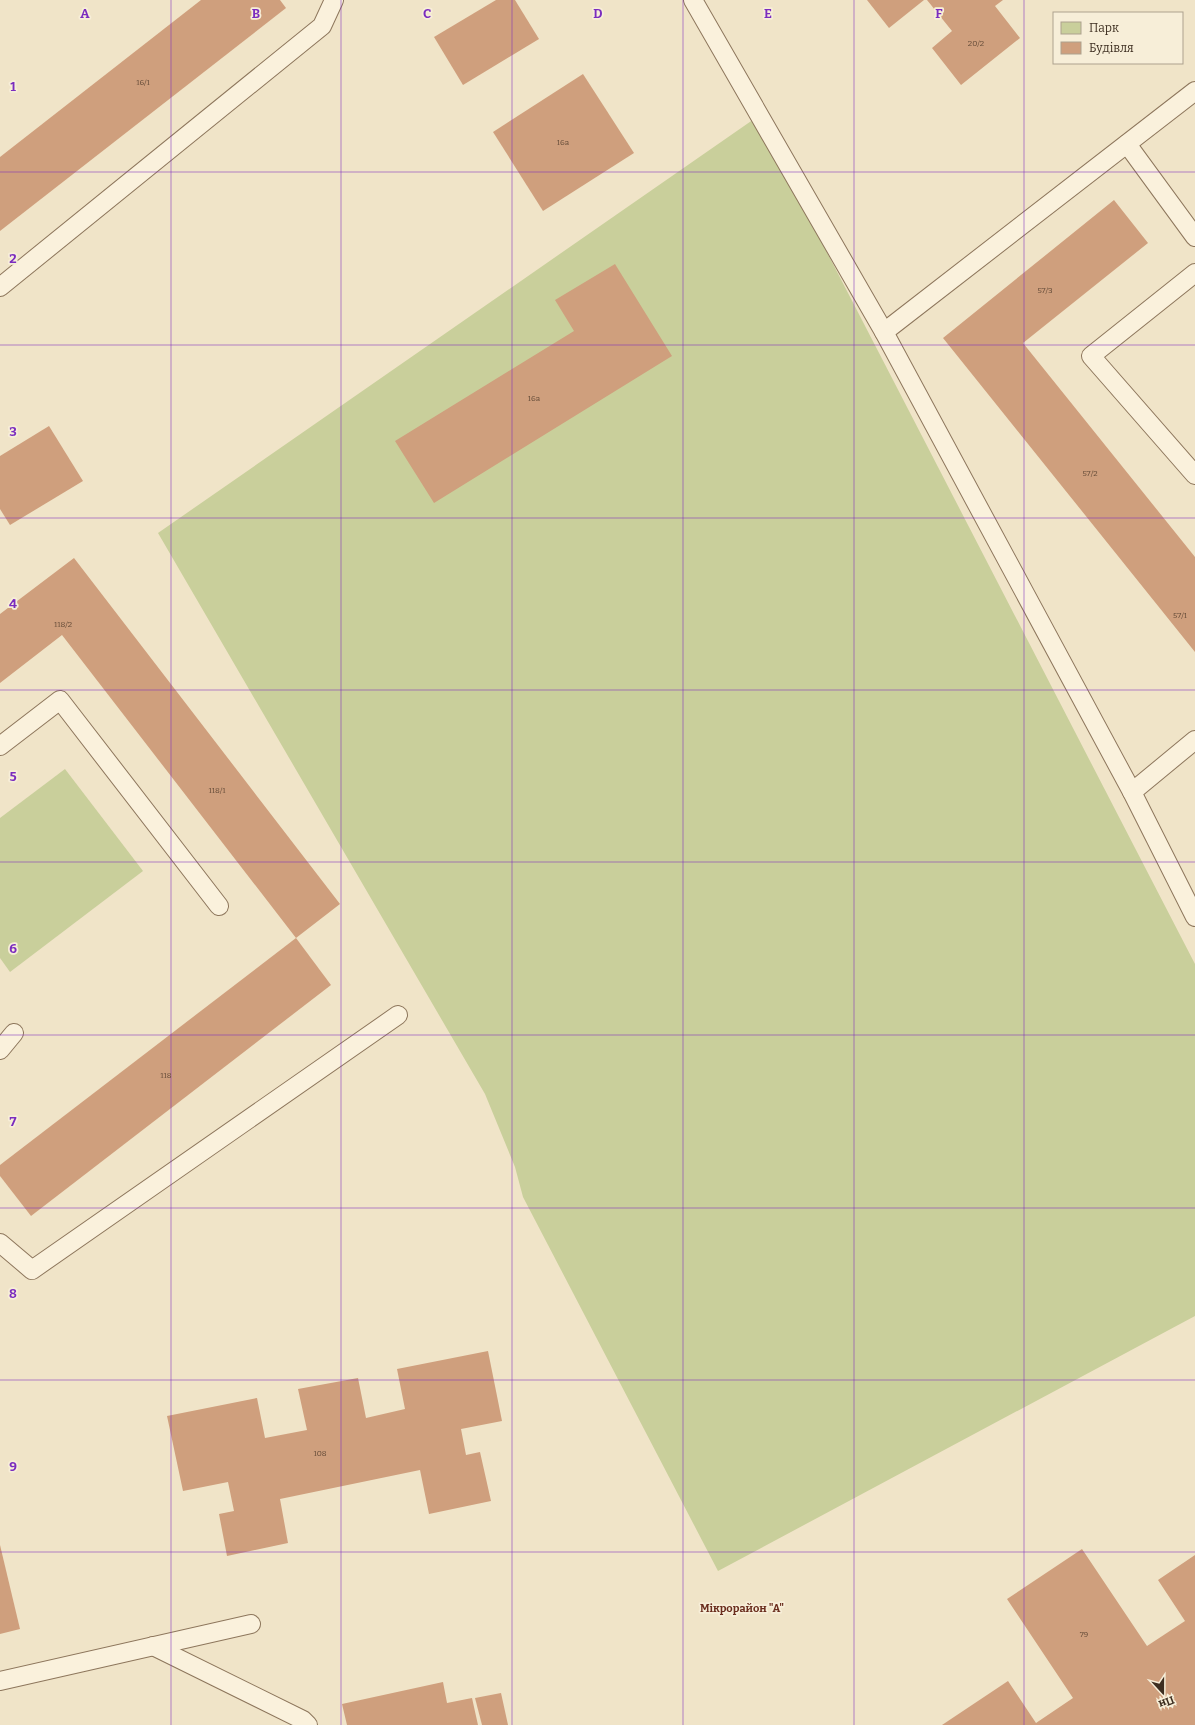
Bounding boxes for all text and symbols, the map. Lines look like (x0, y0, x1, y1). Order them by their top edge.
text: A (80, 6, 90, 21)
text: B (252, 6, 260, 21)
text: C (423, 6, 431, 21)
text: D (593, 6, 603, 21)
text: E (764, 6, 772, 21)
text: F (935, 6, 943, 21)
legend (1053, 12, 1183, 64)
text: Парк (1089, 21, 1119, 35)
house number: 20/2 (968, 39, 984, 48)
text: Будівля (1089, 41, 1134, 55)
house number: 16/1 (136, 78, 151, 87)
text: 1 (10, 79, 16, 94)
house number: 16а (557, 138, 570, 147)
text: 2 (9, 251, 17, 266)
house number: 57/3 (1037, 286, 1053, 295)
house number: 16а (528, 394, 541, 403)
text: 3 (9, 424, 17, 439)
house number: 57/2 (1083, 469, 1098, 478)
text: 4 (9, 596, 17, 611)
house number: 57/1 (1173, 611, 1188, 620)
house number: 118/2 (54, 620, 72, 629)
text: 5 (9, 769, 17, 784)
house number: 118/1 (208, 786, 226, 795)
text: 6 (9, 941, 17, 956)
house number: 118 (160, 1071, 172, 1080)
text: 7 (10, 1114, 17, 1129)
text: 8 (9, 1286, 17, 1301)
house number: 108 (313, 1449, 327, 1458)
text: 9 (9, 1459, 17, 1474)
district label: Мікрорайон "А" (700, 1602, 784, 1615)
house number: 79 (1080, 1630, 1089, 1639)
north arrow (1143, 1673, 1183, 1713)
text: Пн (1156, 1693, 1176, 1711)

